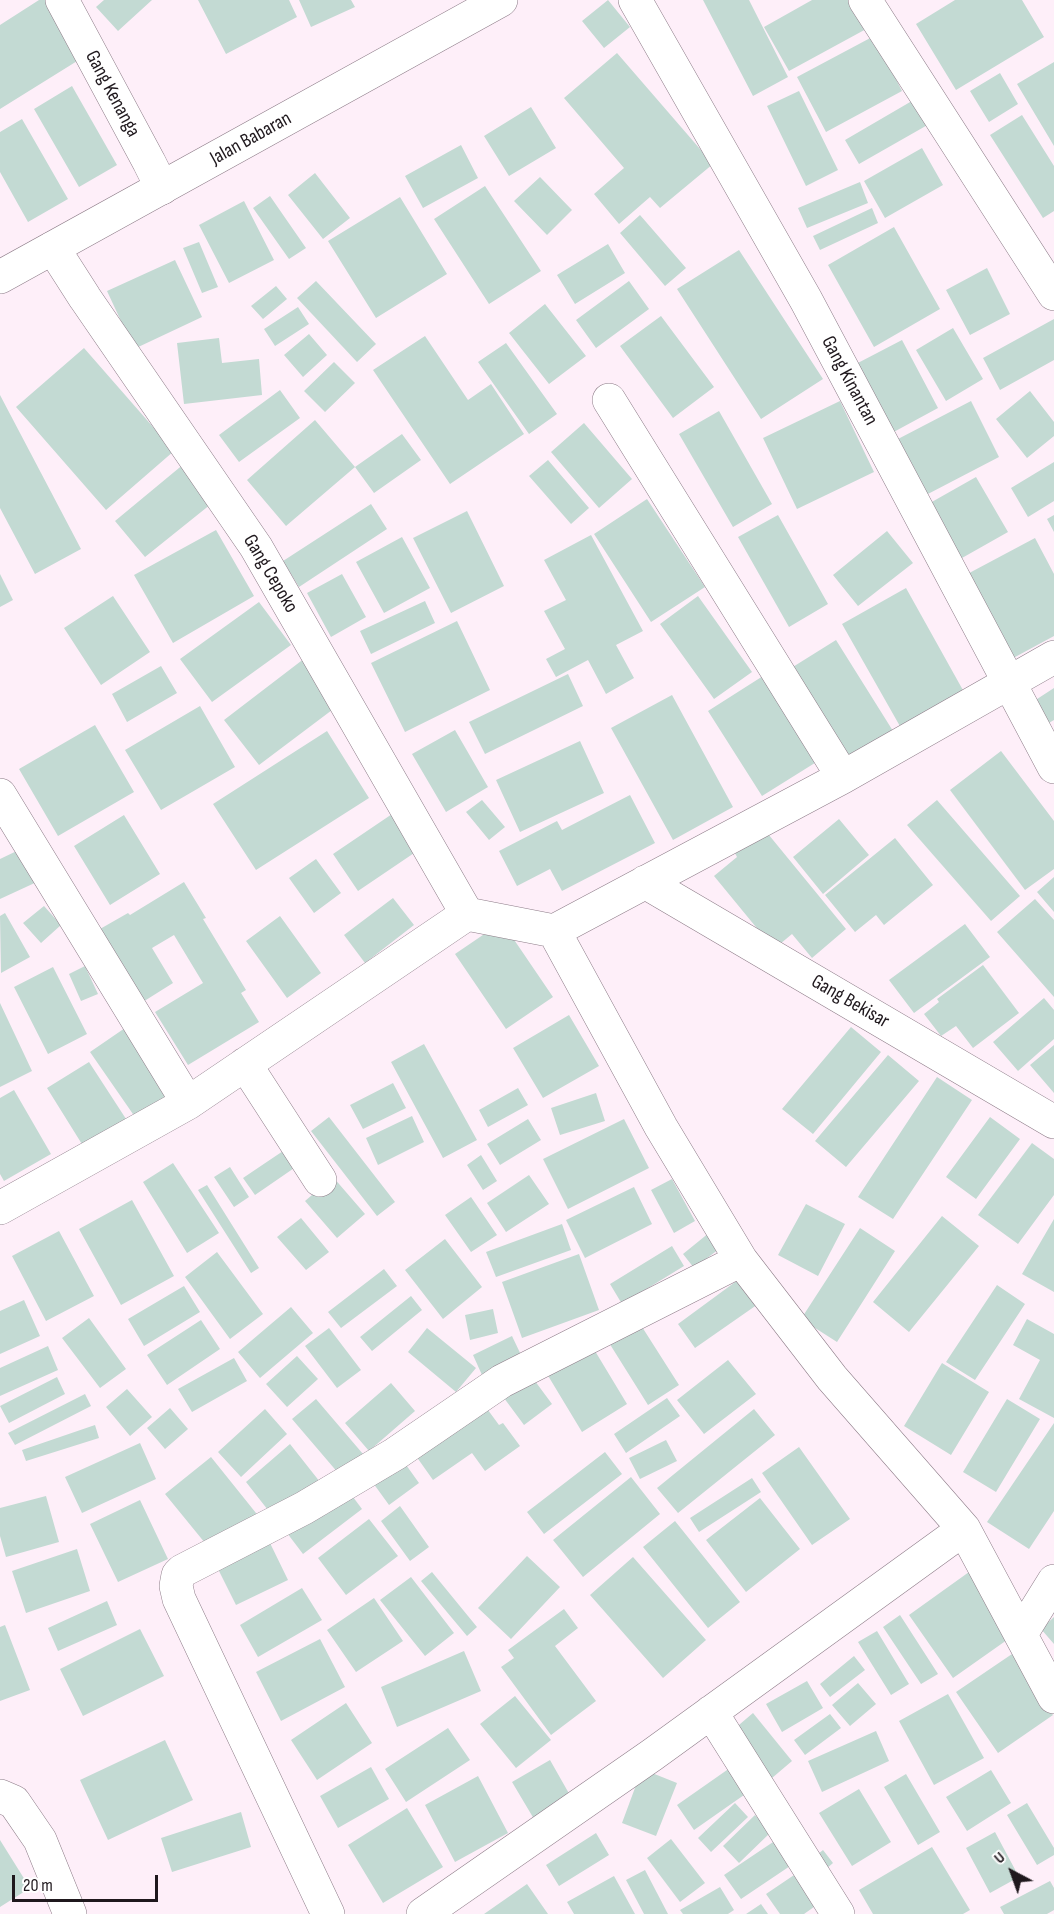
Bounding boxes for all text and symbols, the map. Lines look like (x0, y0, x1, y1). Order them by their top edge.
street label: Gang Kenanga (79, 47, 145, 141)
street label: Jalan Babaran (206, 107, 296, 171)
street label: Gang Kinantan (816, 332, 882, 430)
street label: Gang Cepoko (237, 531, 303, 617)
street label: Gang Bekisar (807, 970, 893, 1034)
north arrow (982, 1842, 1042, 1902)
text: U (990, 1848, 1009, 1868)
scale bar (15, 1863, 160, 1901)
text: 20 m (23, 1875, 53, 1896)

